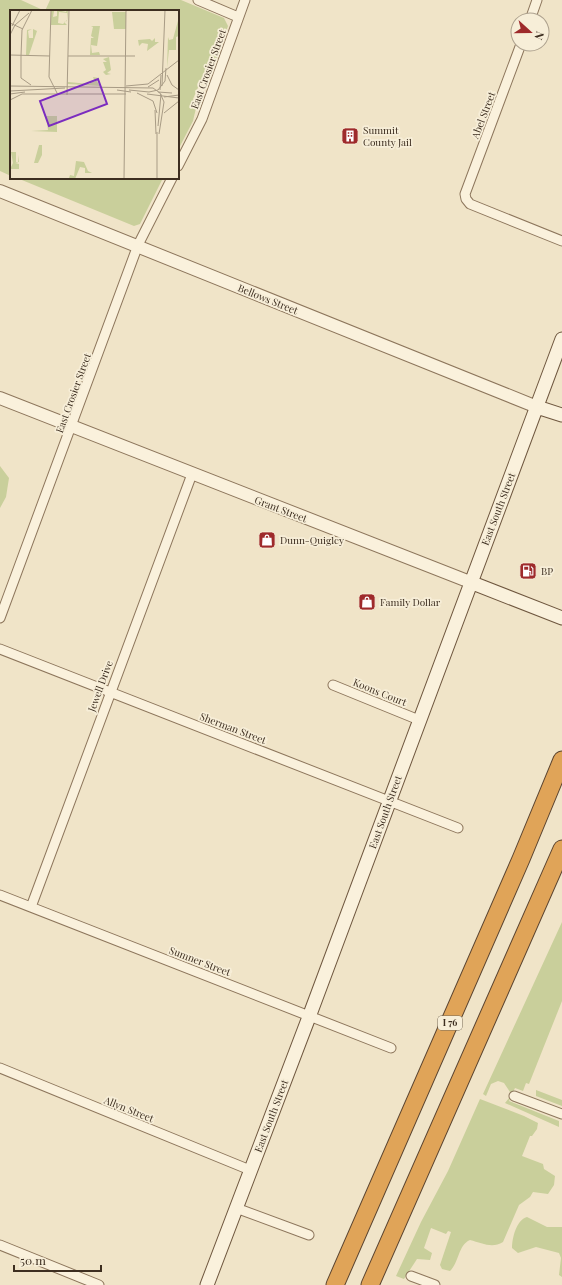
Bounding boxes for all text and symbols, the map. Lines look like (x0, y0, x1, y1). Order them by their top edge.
inset map (10, 10, 179, 179)
north arrow (510, 12, 550, 52)
street label: East Crosier Street (187, 27, 229, 111)
text: N (531, 29, 548, 42)
street label: Abel Street (467, 89, 499, 141)
place label: Summit County Jail (363, 123, 412, 149)
building icon: Summit County Jail (340, 126, 360, 146)
street label: Bellows Street (236, 281, 301, 318)
street label: East Crosier Street (52, 351, 94, 435)
street label: East South Street (478, 470, 518, 547)
street label: Grant Street (253, 493, 310, 526)
shop icon: Dunn-Quigley (257, 530, 277, 550)
place label: Dunn-Quigley (280, 533, 344, 547)
fuel station icon: BP (518, 561, 538, 581)
place label: BP (541, 564, 553, 578)
shop icon: Family Dollar (357, 592, 377, 612)
place label: Family Dollar (380, 595, 441, 609)
street label: Jewell Drive (84, 658, 116, 714)
street label: Koons Court (351, 675, 409, 709)
street label: Sherman Street (198, 709, 269, 747)
street label: East South Street (365, 773, 405, 851)
street label: Sumner Street (167, 943, 233, 979)
road number: I 76 (438, 1016, 462, 1030)
street label: East South Street (251, 1077, 291, 1154)
street label: Allyn Street (101, 1092, 156, 1125)
scale bar (14, 1247, 101, 1273)
text: 50 m (20, 1252, 46, 1268)

